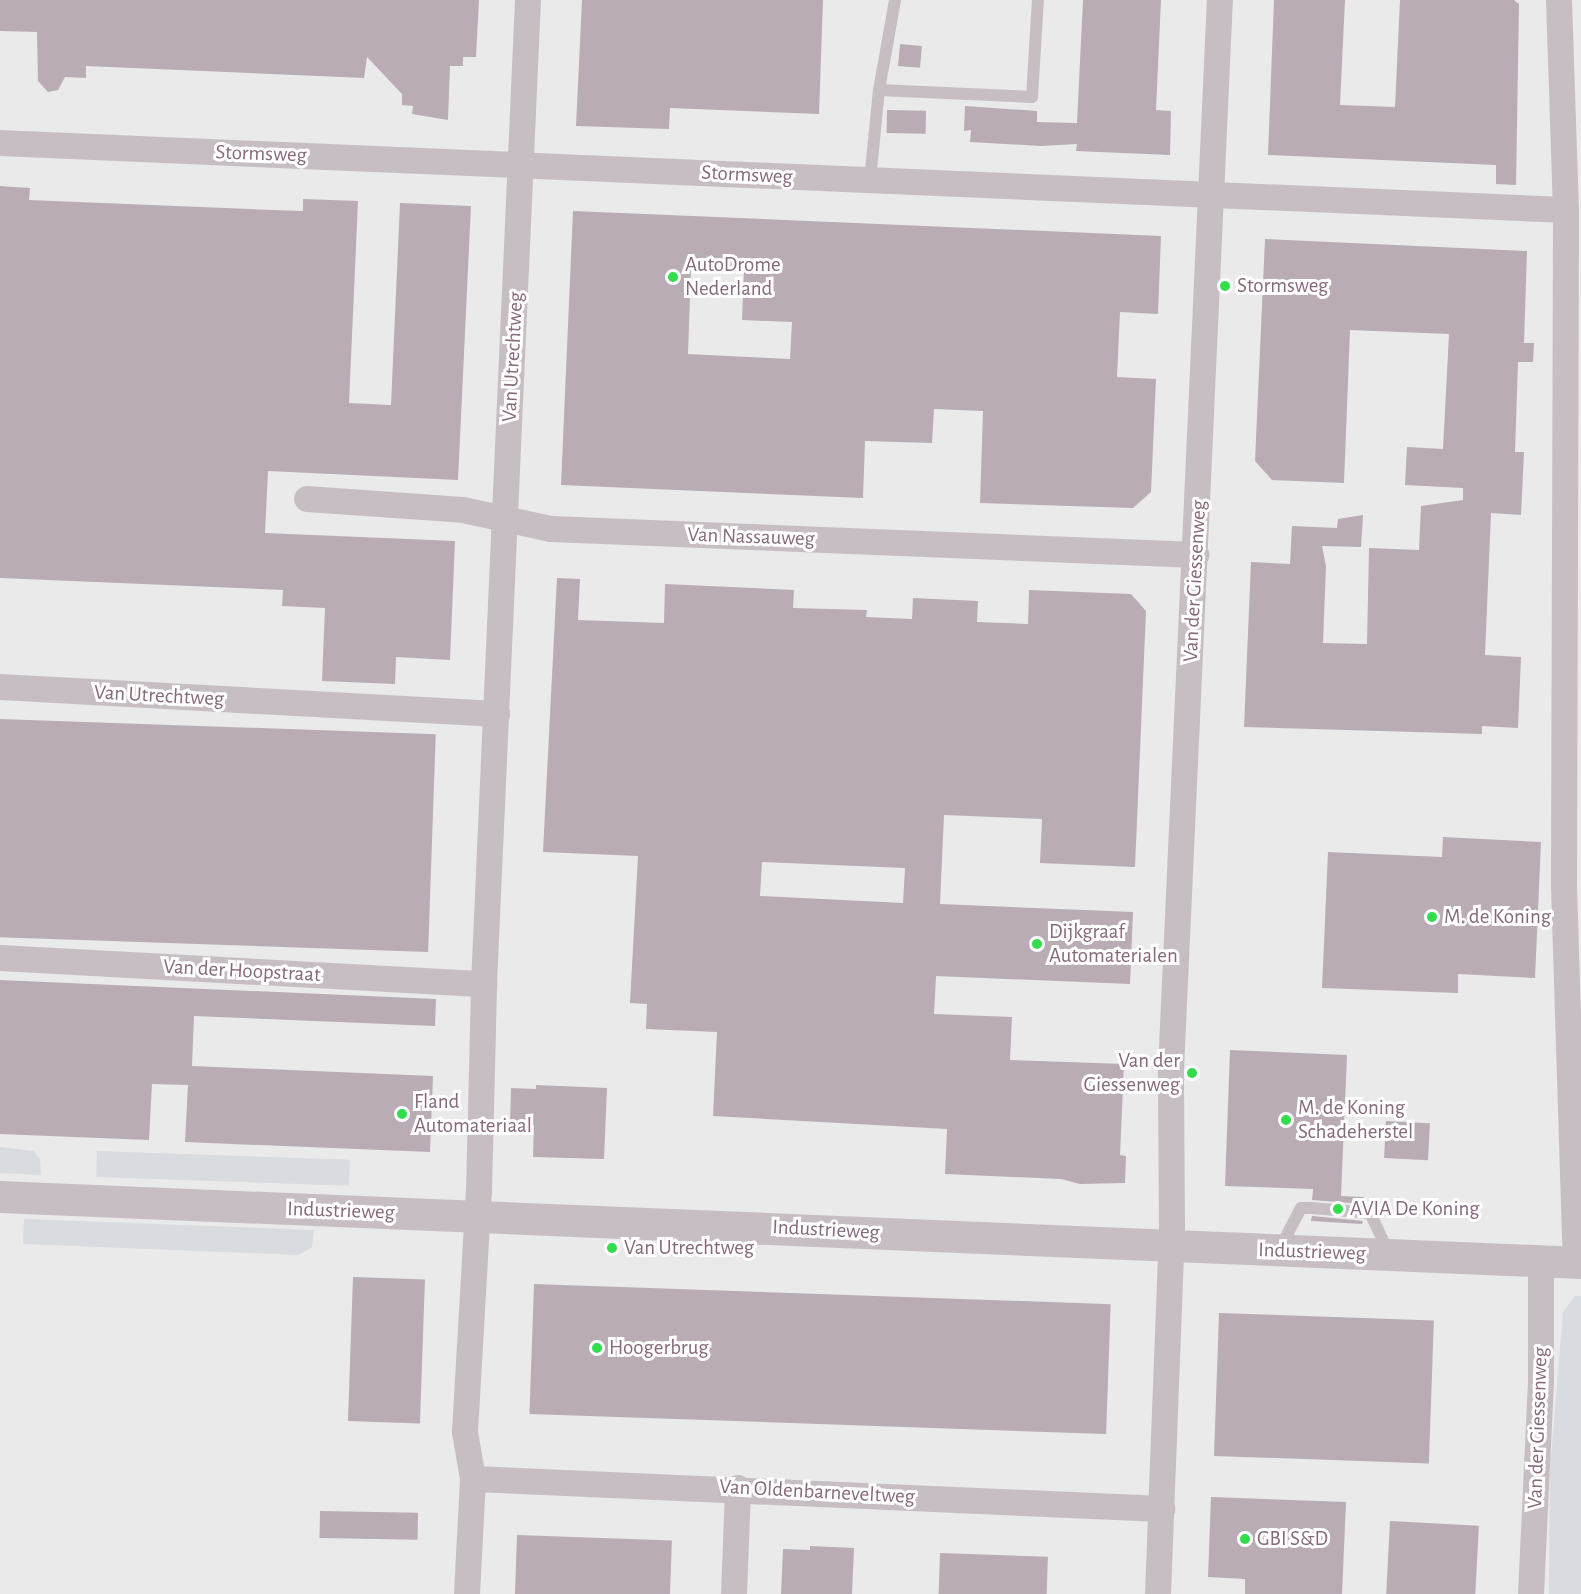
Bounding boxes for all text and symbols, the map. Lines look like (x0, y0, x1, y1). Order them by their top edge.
street label: Stormsweg (215, 140, 307, 168)
street label: Stormsweg (701, 160, 793, 190)
place label: AutoDrome Nederland (685, 252, 781, 302)
marker: AutoDrome Nederland (666, 270, 680, 284)
place label: Stormsweg (1237, 273, 1328, 299)
marker: Stormsweg (1218, 279, 1232, 293)
street label: Van Utrechtweg (497, 291, 529, 423)
street label: Van der Giessenweg (1178, 500, 1212, 662)
street label: Van Nassauweg (687, 522, 815, 552)
street label: Van Utrechtweg (93, 680, 225, 712)
place label: M. de Koning (1444, 904, 1551, 930)
marker: M. de Koning (1425, 910, 1439, 924)
place label: Dijkgraaf Automaterialen (1049, 919, 1178, 969)
marker: Dijkgraaf Automaterialen (1030, 937, 1044, 951)
street label: Van der Hoopstraat (163, 954, 321, 988)
place label: Van der Giessenweg (1083, 1048, 1180, 1098)
marker: Van der Giessenweg (1185, 1066, 1199, 1080)
place label: Fland Automateriaal (414, 1089, 532, 1139)
place label: M. de Koning Schadeherstel (1298, 1095, 1413, 1145)
marker: Fland Automateriaal (395, 1107, 409, 1121)
marker: M. de Koning Schadeherstel (1279, 1113, 1293, 1127)
place label: AVIA De Koning (1350, 1196, 1480, 1222)
street label: Industrieweg (287, 1197, 395, 1225)
marker: AVIA De Koning (1331, 1202, 1345, 1216)
street label: Industrieweg (772, 1215, 880, 1245)
place label: Van Utrechtweg (624, 1235, 754, 1261)
street label: Industrieweg (1258, 1238, 1366, 1266)
marker: Van Utrechtweg (605, 1241, 619, 1255)
place label: Hoogerbrug (609, 1335, 709, 1361)
marker: Hoogerbrug (590, 1341, 604, 1355)
street label: Van der Giessenweg (1523, 1347, 1553, 1509)
street label: Van Oldenbarneveltweg (719, 1474, 915, 1510)
place label: GBI S&D (1257, 1526, 1328, 1552)
marker: GBI S&D (1238, 1532, 1252, 1546)

